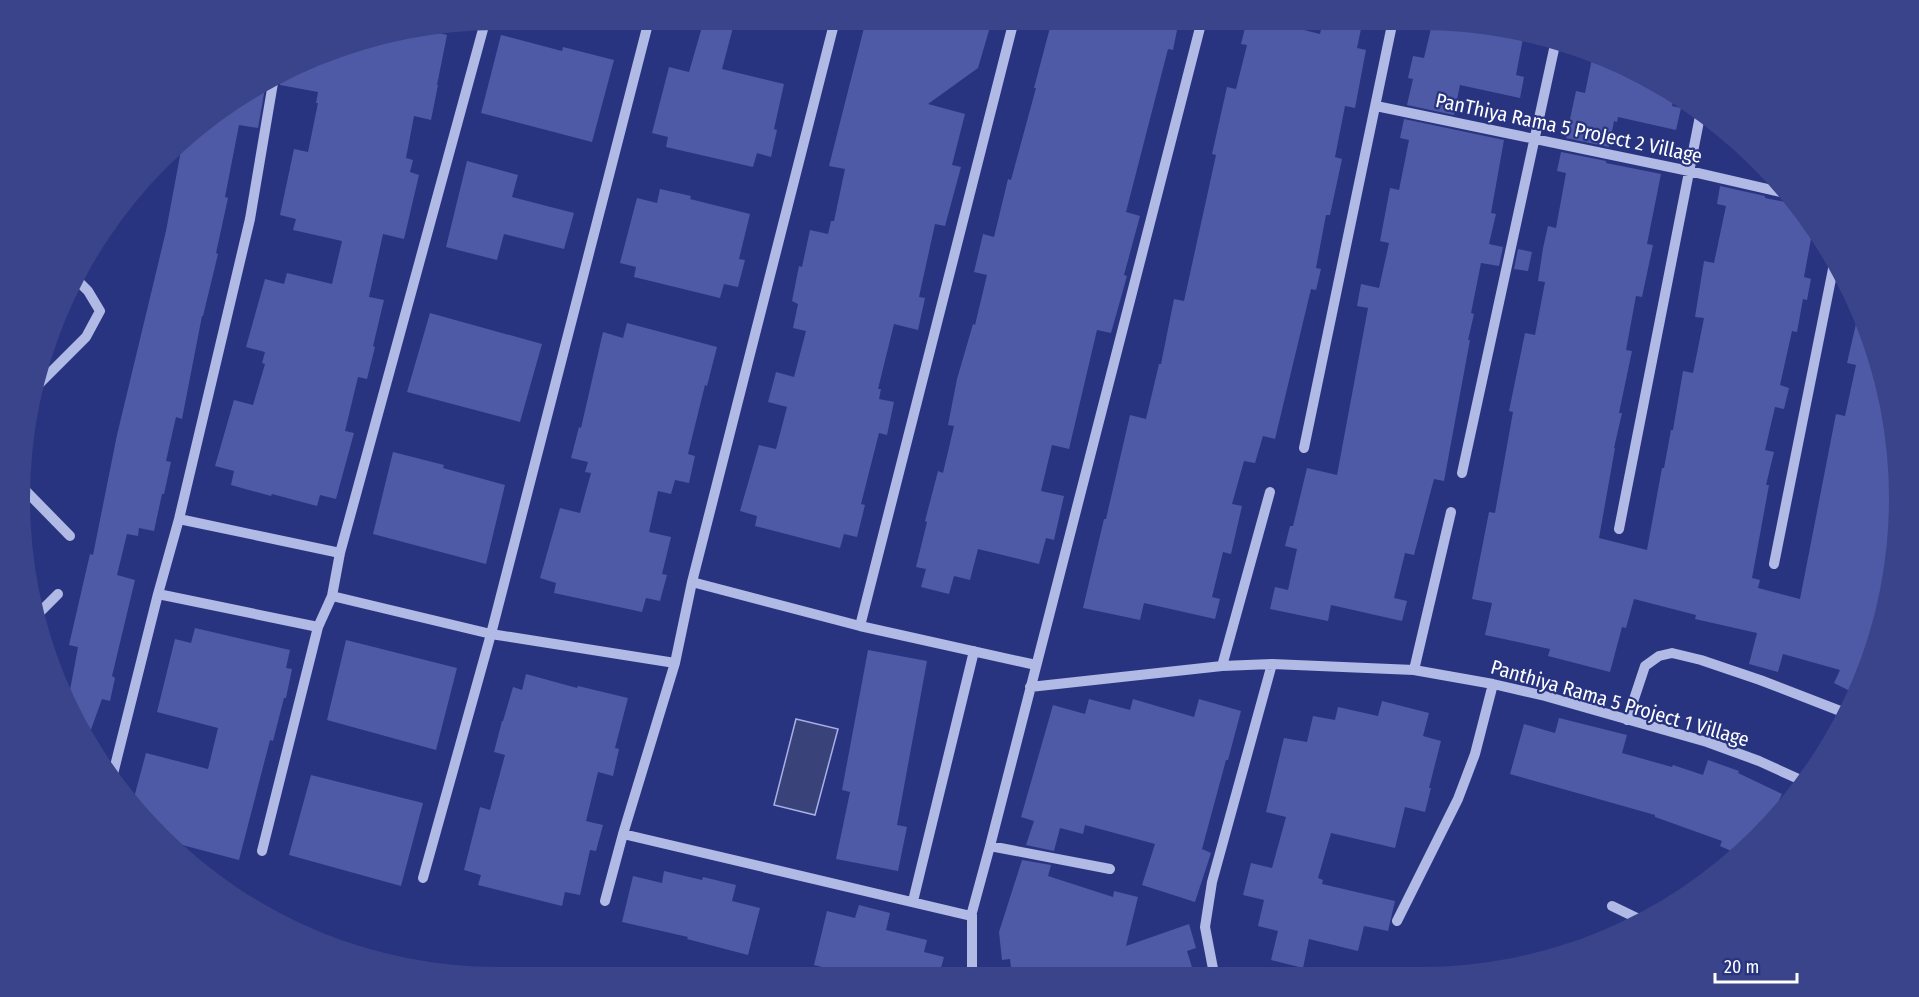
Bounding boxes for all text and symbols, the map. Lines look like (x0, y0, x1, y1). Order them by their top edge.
street label: PanThiya Rama 5 ProJect 2 Village (1434, 88, 1704, 168)
street label: Panthiya Rama 5 Project 1 Village (1488, 655, 1752, 751)
scale bar (1715, 946, 1798, 984)
text: 20 m (1724, 956, 1759, 978)

